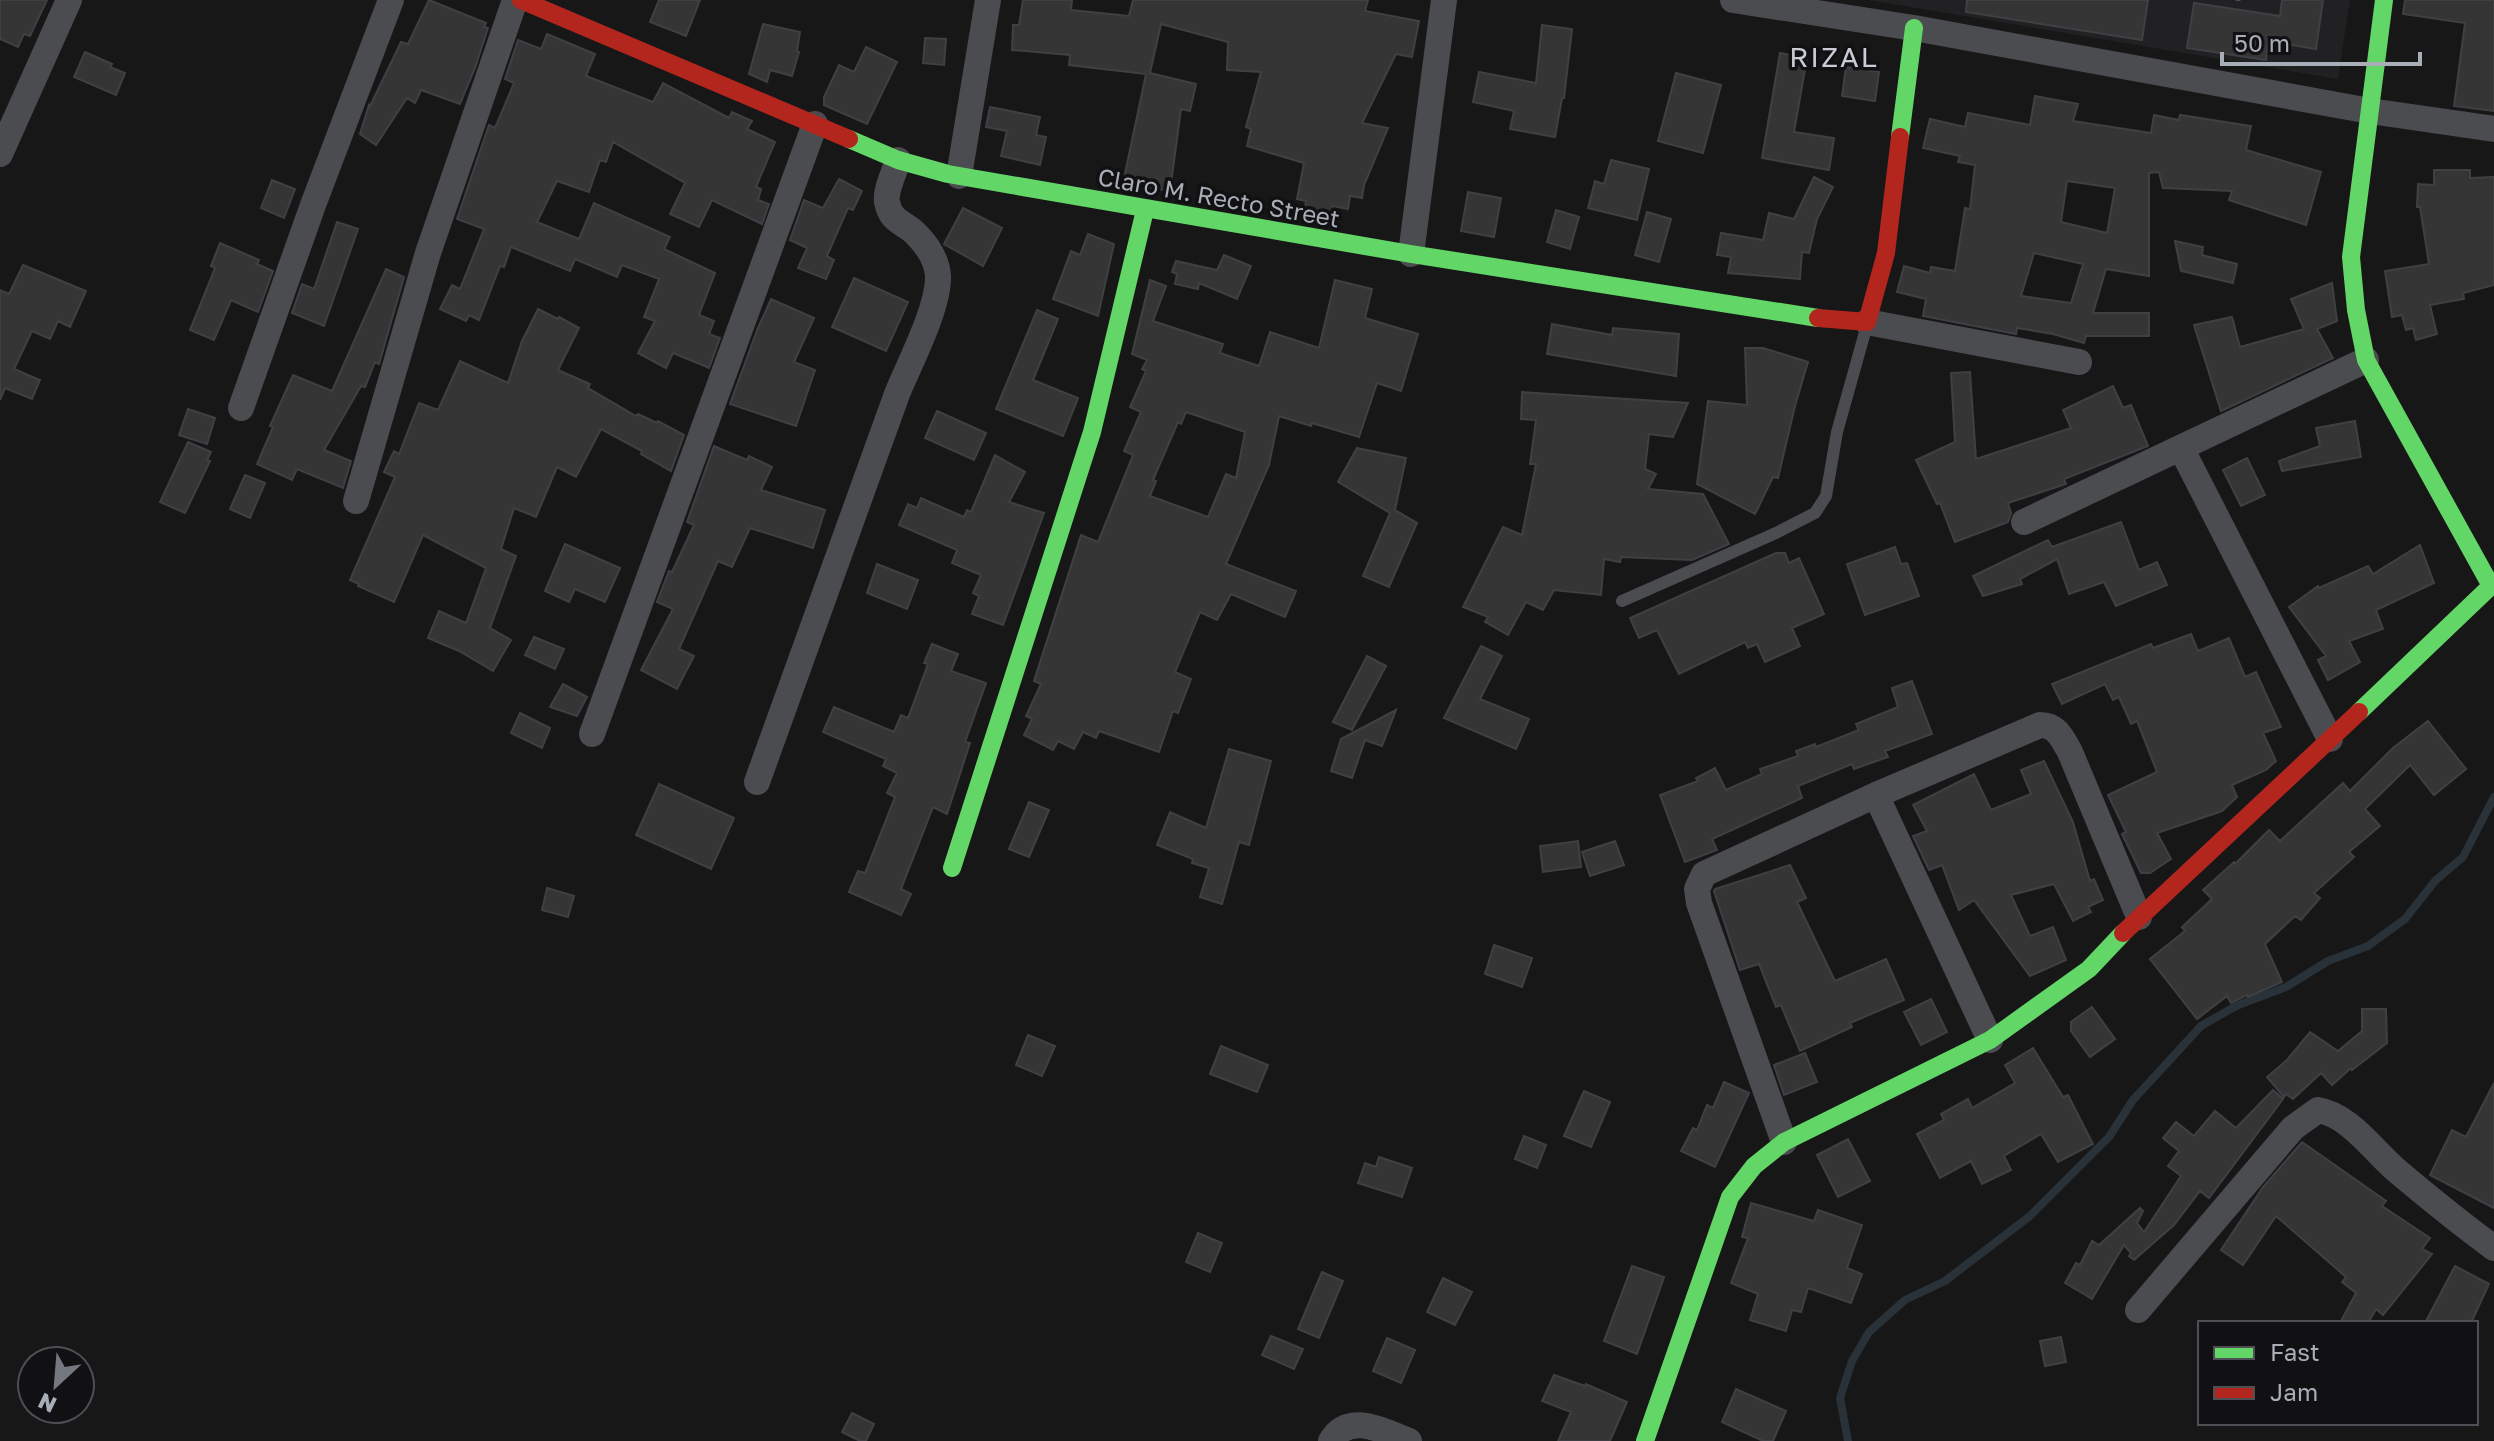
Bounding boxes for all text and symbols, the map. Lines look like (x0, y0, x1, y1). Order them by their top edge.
scale bar (2222, 16, 2420, 66)
text: 50 m (2234, 28, 2290, 57)
district label: RIZAL (1789, 40, 1879, 73)
street label: Claro M. Recto Street (1096, 161, 1342, 233)
legend (2198, 1321, 2478, 1425)
text: Fast (2270, 1337, 2320, 1366)
north arrow (16, 1345, 96, 1425)
text: Jam (2270, 1377, 2318, 1406)
text: N (34, 1388, 60, 1419)

